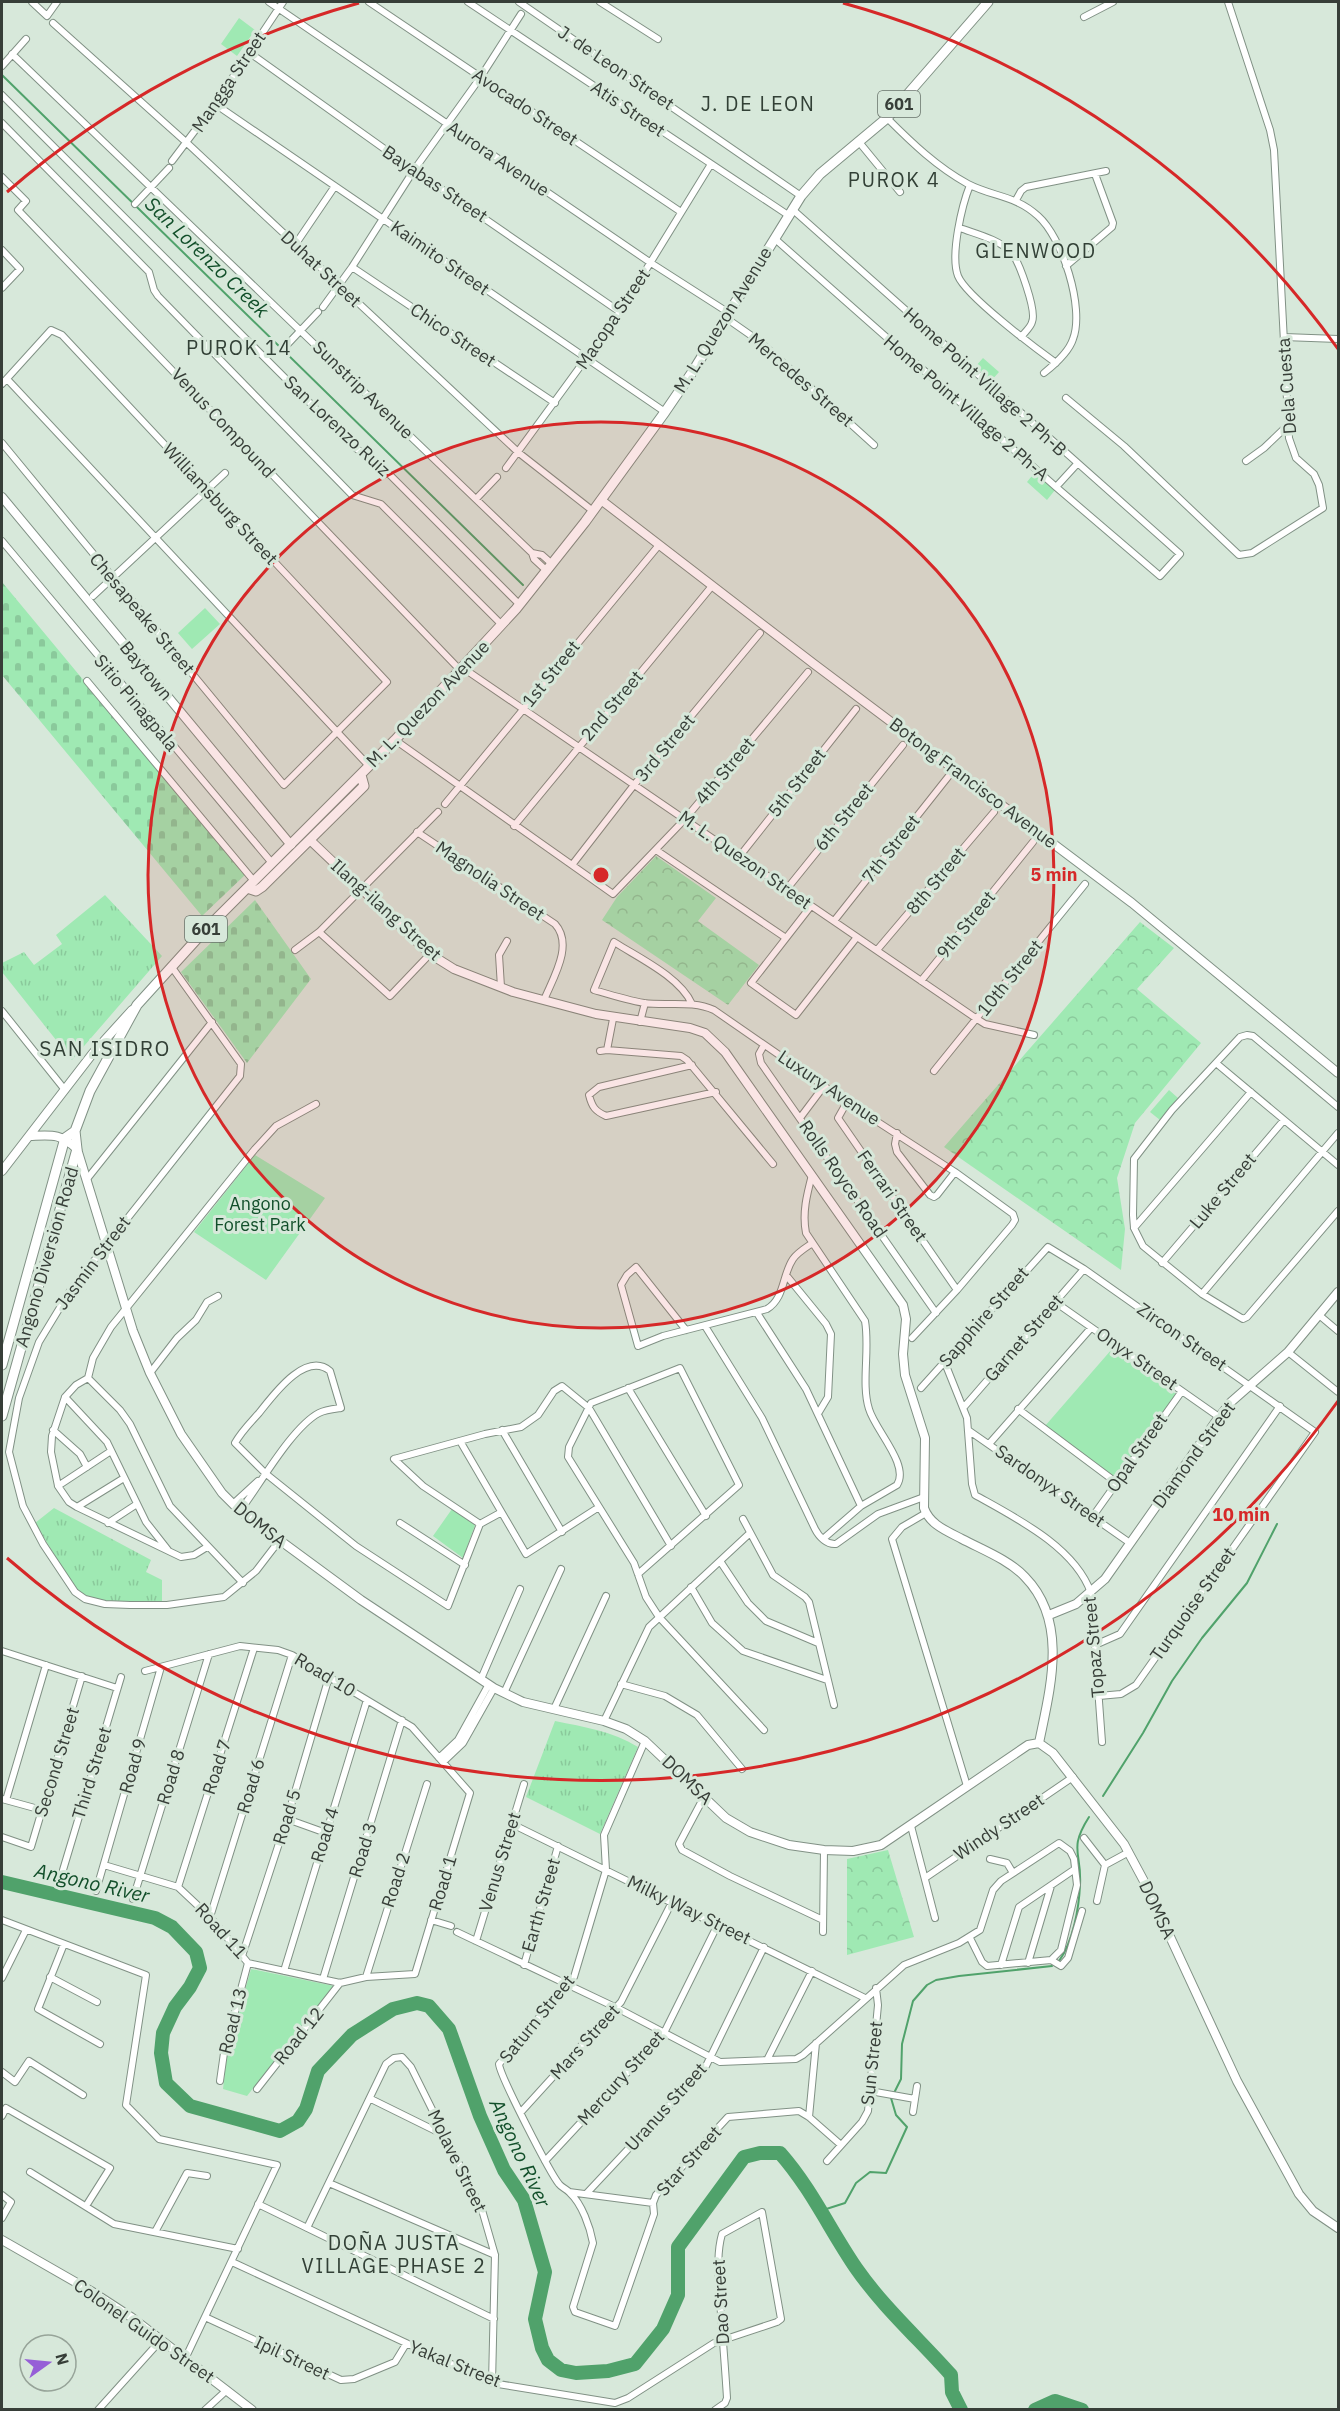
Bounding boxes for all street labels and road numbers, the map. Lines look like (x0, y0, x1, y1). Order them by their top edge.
street label: J. de Leon Street (554, 20, 679, 115)
street label: Mangga Street (186, 27, 271, 137)
street label: Avocado Street (468, 63, 583, 150)
street label: Atis Street (587, 75, 670, 142)
road number: 601 (878, 91, 920, 117)
street label: Aurora Avenue (443, 116, 554, 201)
street label: Bayabas Street (378, 140, 492, 227)
street label: Kaimito Street (386, 215, 494, 300)
street label: Duhat Street (276, 225, 367, 312)
street label: M. L. Quezon Avenue (668, 242, 777, 397)
street label: Macopa Street (570, 264, 655, 374)
street label: Chico Street (406, 297, 501, 372)
street label: Home Point Village 2 Ph-B (899, 302, 1072, 461)
street label: Mercedes Street (744, 327, 859, 432)
street label: Home Point Village 2 Ph-A (879, 330, 1054, 486)
street label: Sunstrip Avenue (308, 336, 419, 444)
street label: Dela Cuesta (1272, 337, 1301, 435)
street label: Venus Compound (166, 363, 280, 482)
street label: San Lorenzo Ruiz (279, 370, 395, 481)
street label: Williamsburg Street (158, 438, 283, 570)
street label: Chesapeake Street (85, 548, 200, 679)
street label: M. L. Quezon Avenue (361, 635, 494, 772)
street label: Baytown (115, 636, 178, 705)
street label: 1st Street (517, 636, 585, 712)
street label: Sitio Pinagpala (89, 650, 184, 756)
street label: 2nd Street (575, 666, 648, 746)
street label: 3rd Street (630, 709, 700, 786)
street label: Botong Francisco Avenue (885, 712, 1062, 853)
street label: 4th Street (690, 732, 759, 809)
street label: 5th Street (763, 744, 831, 822)
street label: 6th Street (809, 778, 878, 855)
street label: M. L. Quezon Street (674, 805, 816, 914)
street label: 7th Street (857, 810, 925, 888)
street label: Magnolia Street (431, 836, 549, 926)
street label: 8th Street (901, 842, 970, 919)
street label: Ilang-ilang Street (326, 854, 446, 965)
street label: 9th Street (931, 886, 1000, 963)
road number: 601 (185, 916, 227, 942)
street label: 10th Street (972, 935, 1047, 1021)
street label: Luxury Avenue (774, 1045, 885, 1130)
street label: Rolls Royce Road (794, 1115, 893, 1242)
street label: Ferrari Street (852, 1145, 933, 1246)
street label: Luke Street (1184, 1148, 1261, 1233)
street label: Angono Diversion Road (10, 1164, 83, 1350)
street label: Jasmin Street (50, 1211, 135, 1314)
street label: Sapphire Street (934, 1262, 1034, 1372)
street label: Garnet Street (979, 1289, 1068, 1386)
street label: Zircon Street (1133, 1297, 1232, 1376)
street label: Onyx Street (1092, 1322, 1183, 1395)
street label: Diamond Street (1147, 1397, 1240, 1513)
street label: Opal Street (1101, 1409, 1172, 1497)
street label: Sardonyx Street (991, 1439, 1110, 1532)
street label: DOMSA (229, 1496, 292, 1553)
street label: Turquoise Street (1145, 1542, 1240, 1665)
street label: Topaz Street (1078, 1596, 1109, 1698)
street label: Road 10 (291, 1647, 360, 1702)
street label: Second Street (29, 1704, 84, 1820)
street label: Third Street (67, 1724, 116, 1822)
street label: Road 9 (114, 1736, 151, 1796)
street label: Road 7 (197, 1736, 236, 1797)
street label: Road 8 (151, 1747, 190, 1807)
street label: DOMSA (657, 1750, 718, 1810)
street label: Road 6 (231, 1756, 270, 1816)
street label: Road 5 (267, 1787, 306, 1847)
street label: Windy Street (949, 1788, 1048, 1865)
street label: Road 4 (305, 1804, 344, 1865)
street label: Venus Street (473, 1809, 526, 1915)
street label: Road 3 (343, 1820, 382, 1880)
street label: Road 2 (376, 1849, 415, 1910)
street label: Road 1 (423, 1853, 462, 1913)
street label: Earth Street (516, 1855, 565, 1955)
street label: Milky Way Street (624, 1870, 755, 1949)
street label: DOMSA (1134, 1877, 1181, 1943)
street label: Road 11 (190, 1898, 252, 1963)
street label: Saturn Street (494, 1970, 579, 2068)
street label: Road 13 (213, 1985, 252, 2056)
street label: Mars Street (545, 1999, 624, 2084)
street label: Road 12 (269, 2002, 329, 2069)
street label: Sun Street (856, 2020, 887, 2106)
street label: Mercury Street (572, 2025, 669, 2130)
street label: Uranus Street (620, 2058, 711, 2156)
street label: Molave Street (423, 2106, 492, 2216)
street label: Star Street (651, 2121, 726, 2201)
street label: Dao Street (707, 2259, 734, 2345)
street label: Colonel Guido Street (69, 2273, 219, 2388)
street label: Ipil Street (251, 2330, 334, 2385)
street label: Yakal Street (406, 2335, 504, 2392)

